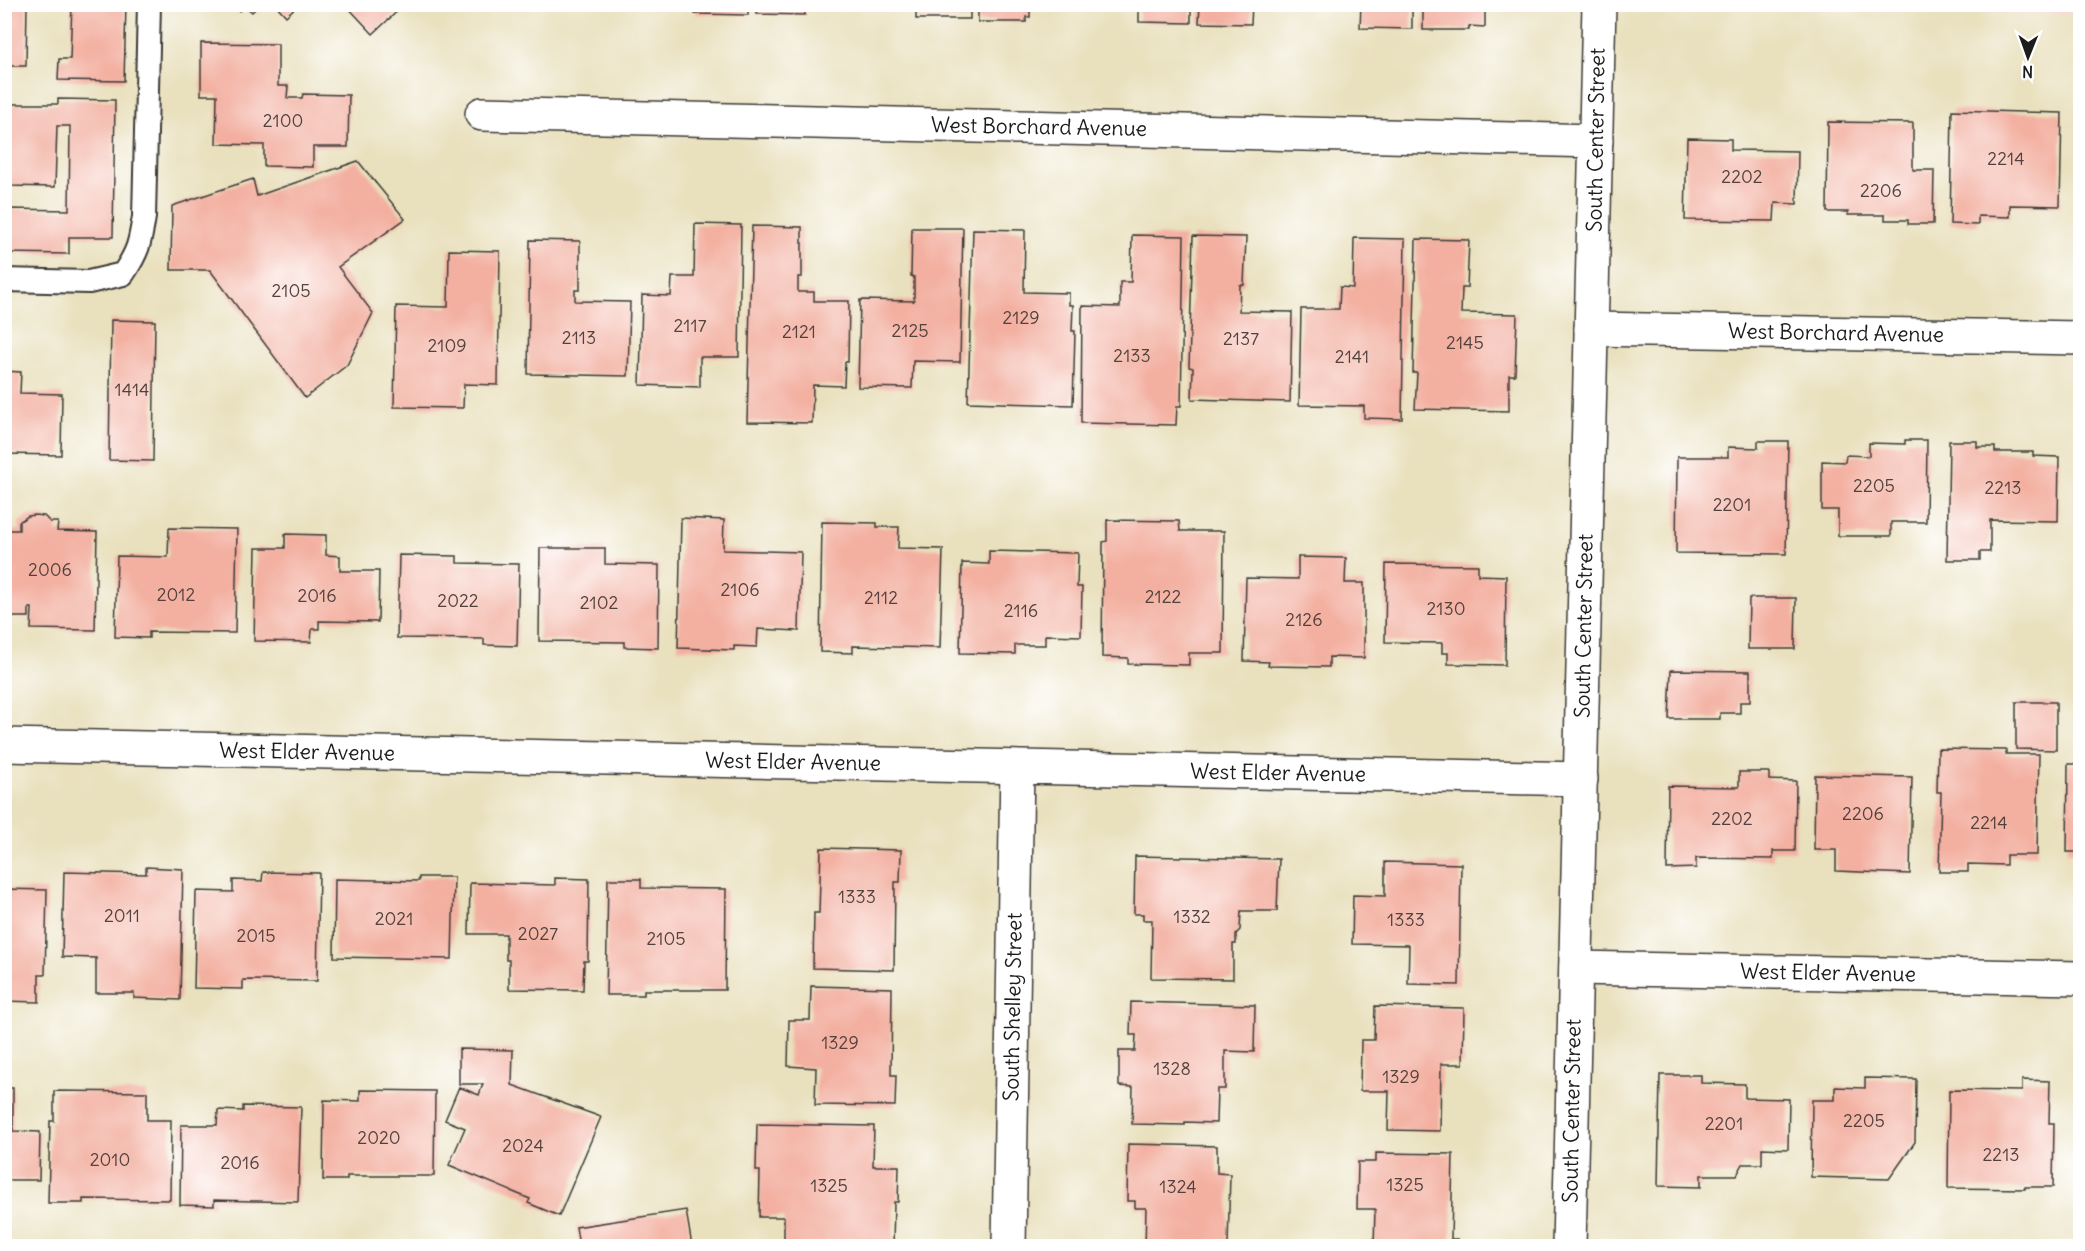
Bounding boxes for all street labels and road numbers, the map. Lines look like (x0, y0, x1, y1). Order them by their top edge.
street label: South Center Street (1580, 48, 1611, 232)
street label: West Borchard Avenue (931, 111, 1147, 142)
street label: West Borchard Avenue (1728, 317, 1944, 348)
street label: South Center Street (1568, 534, 1599, 718)
street label: West Elder Avenue (219, 736, 395, 767)
street label: West Elder Avenue (705, 746, 881, 777)
street label: West Elder Avenue (1190, 757, 1366, 788)
street label: South Shelley Street (997, 912, 1028, 1102)
street label: West Elder Avenue (1740, 957, 1916, 988)
street label: South Center Street (1556, 1019, 1587, 1203)

